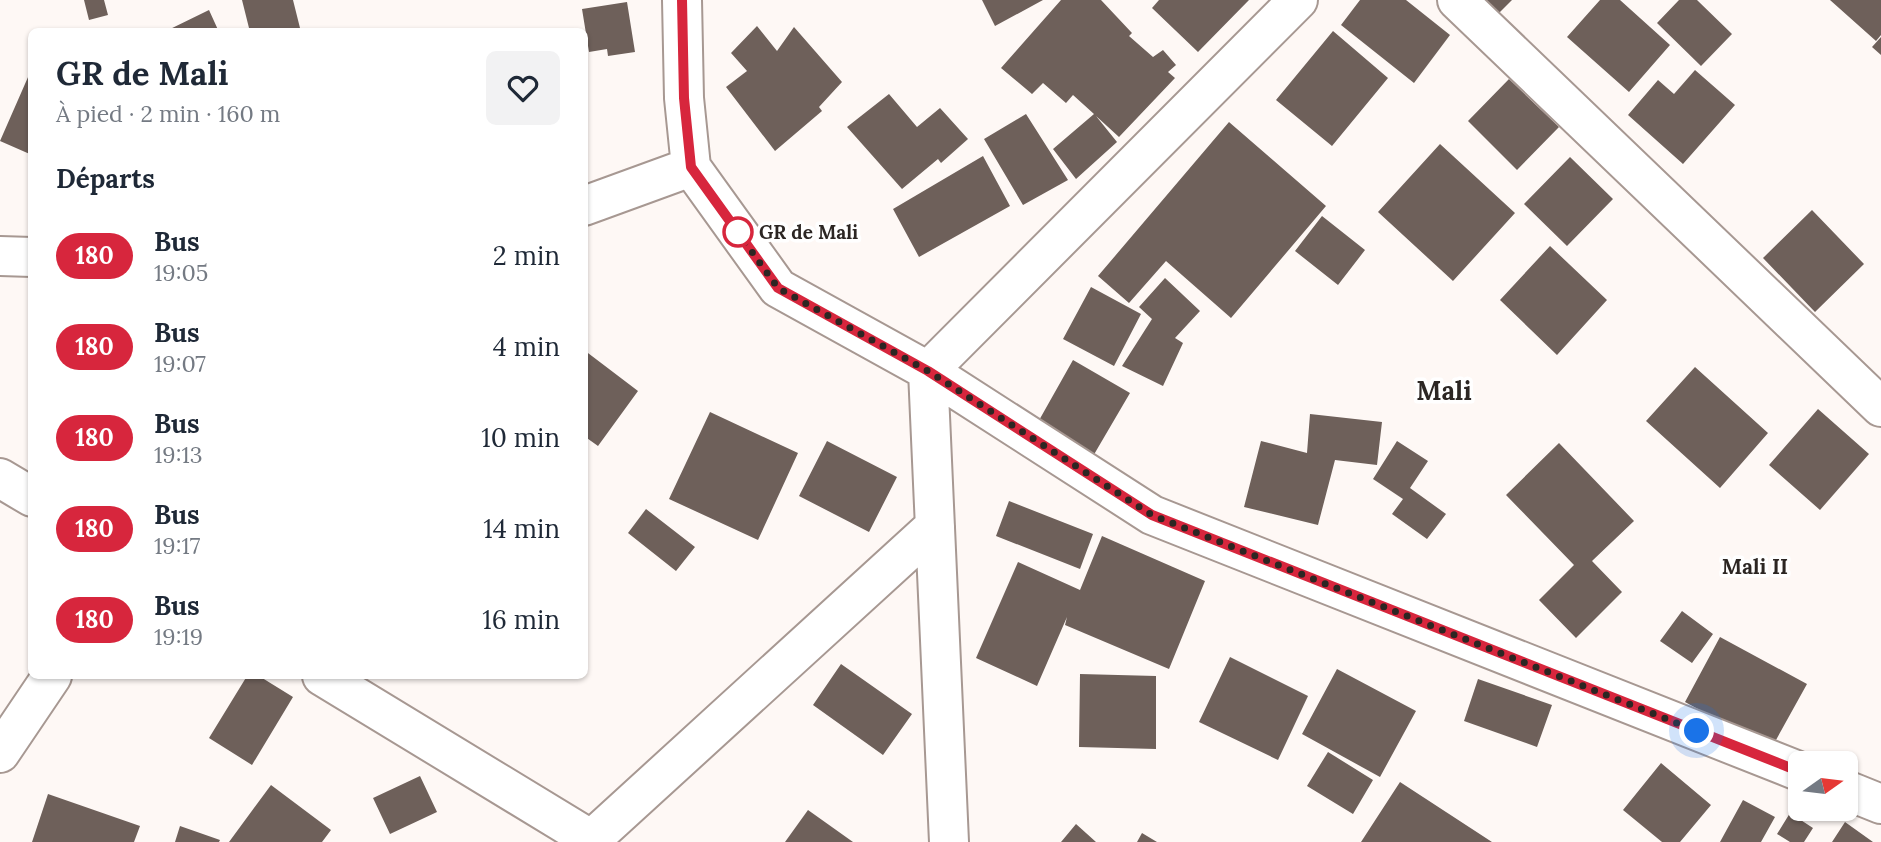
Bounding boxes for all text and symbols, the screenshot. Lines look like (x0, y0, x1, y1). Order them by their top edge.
button: heart (486, 51, 560, 125)
text: GR de Mali (56, 52, 229, 94)
text: À pied · 2 min · 160 m (56, 99, 280, 128)
text: Départs (56, 162, 155, 195)
marker: GR de Mali (723, 217, 753, 247)
place label: GR de Mali (759, 220, 858, 244)
text: Bus (154, 225, 200, 258)
text: 2 min (493, 239, 560, 272)
text: 180 (75, 240, 114, 271)
text: 19:05 (154, 258, 208, 287)
text: Bus (154, 316, 200, 349)
text: 4 min (493, 330, 560, 363)
text: 180 (75, 331, 114, 362)
text: 19:07 (154, 349, 206, 378)
district label: Mali (1416, 374, 1472, 407)
text: Bus (154, 407, 200, 440)
text: 10 min (481, 421, 560, 454)
text: 180 (75, 422, 114, 453)
text: 19:13 (154, 440, 203, 469)
text: Bus (154, 498, 200, 531)
text: 14 min (483, 512, 560, 545)
text: 180 (75, 513, 114, 544)
text: 19:17 (154, 531, 200, 560)
district label: Mali II (1722, 553, 1788, 580)
text: Bus (154, 589, 200, 622)
text: 16 min (482, 603, 560, 636)
text: 180 (75, 604, 114, 635)
text: 19:19 (154, 622, 203, 651)
your location (1679, 713, 1714, 748)
north arrow (1788, 751, 1858, 821)
map controls (1788, 751, 1858, 821)

